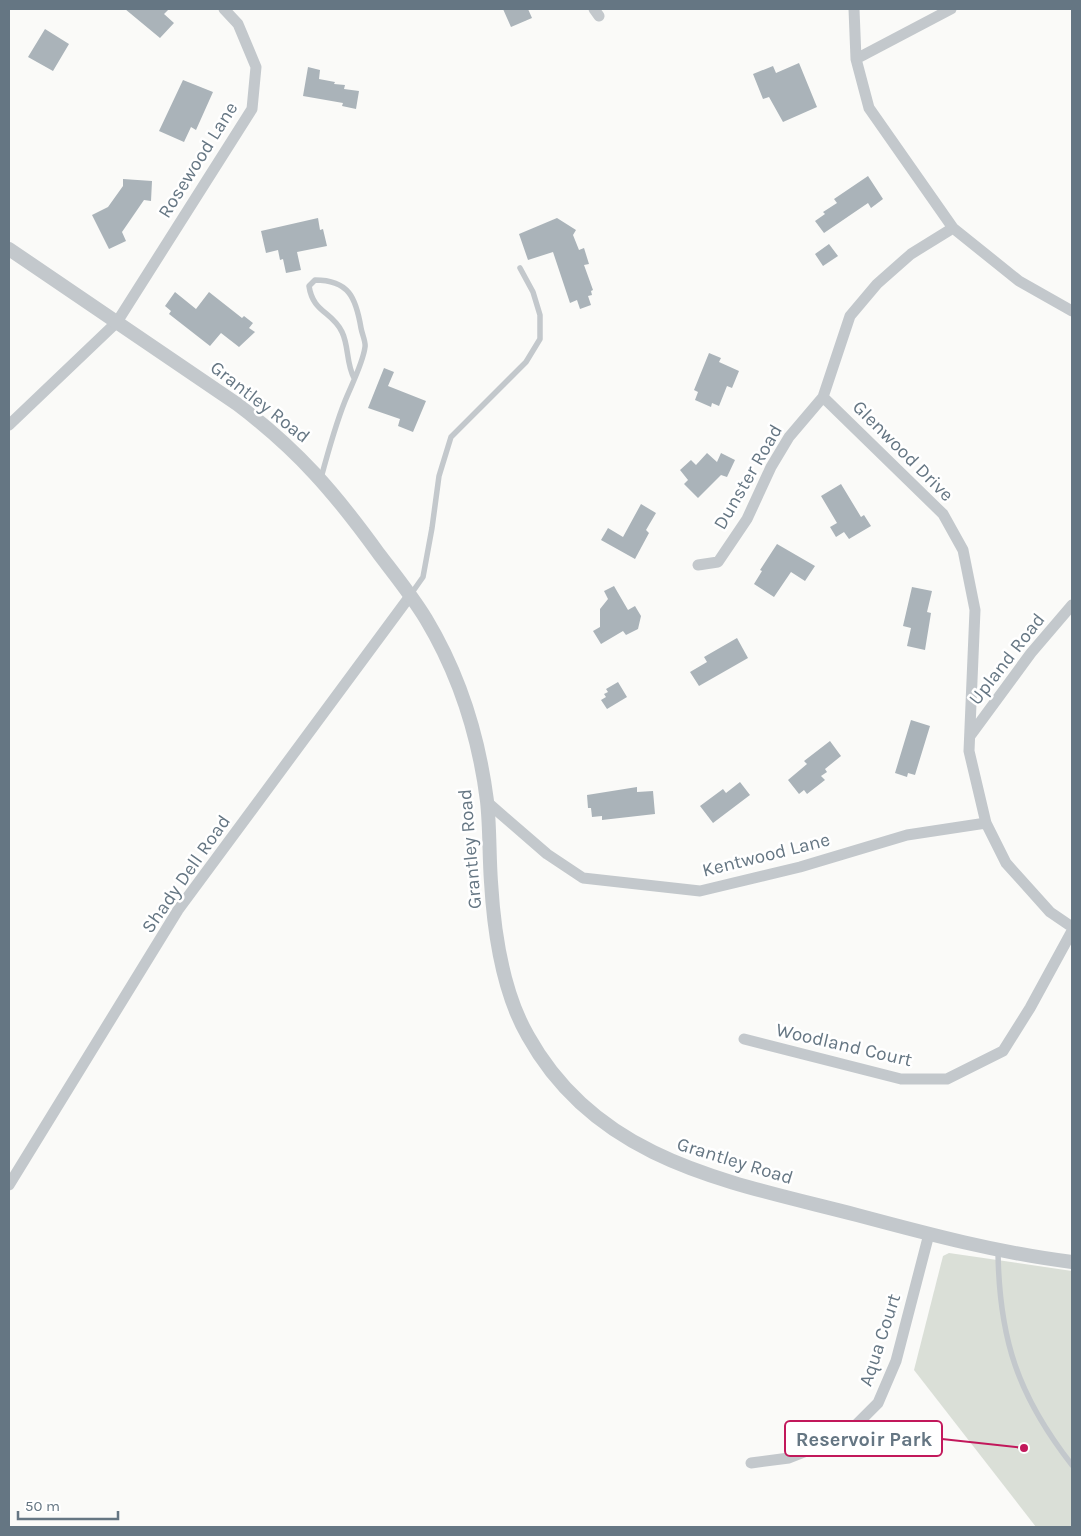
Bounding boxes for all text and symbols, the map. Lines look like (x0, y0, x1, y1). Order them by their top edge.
street label: Rosewood Lane (154, 98, 242, 222)
street label: Grantley Road (206, 356, 314, 448)
street label: Glenwood Drive (848, 396, 958, 506)
street label: Dunster Road (709, 421, 787, 533)
street label: Upland Road (964, 609, 1050, 709)
street label: Grantley Road (454, 788, 486, 910)
street label: Shady Dell Road (137, 811, 235, 937)
street label: Kentwood Lane (700, 829, 832, 881)
street label: Woodland Court (774, 1019, 914, 1071)
street label: Grantley Road (674, 1133, 796, 1189)
street label: Aqua Court (855, 1291, 905, 1389)
callout: Reservoir Park (785, 1421, 942, 1456)
text: Reservoir Park (796, 1428, 932, 1451)
scale bar (18, 1488, 118, 1520)
text: 50 m (25, 1497, 60, 1515)

